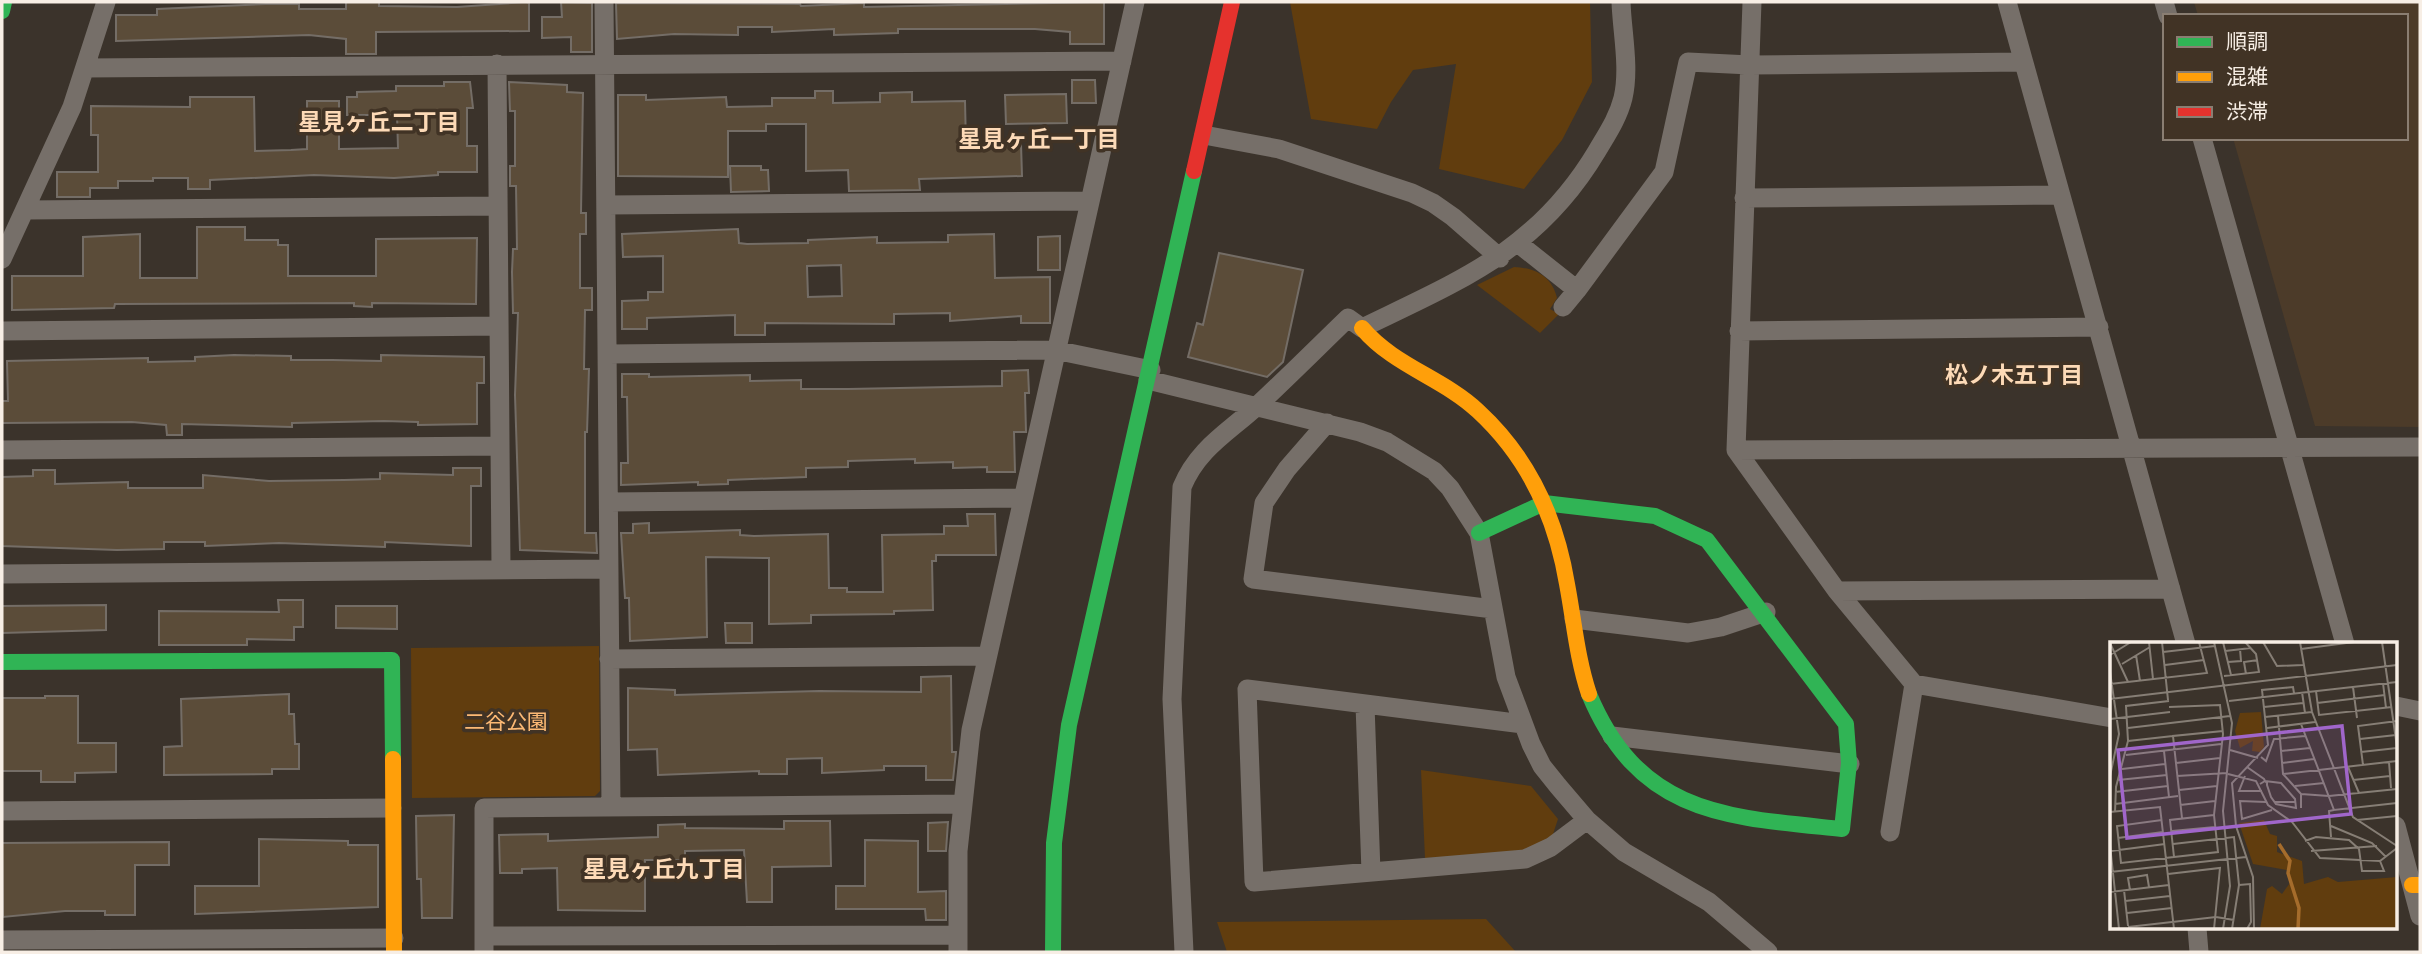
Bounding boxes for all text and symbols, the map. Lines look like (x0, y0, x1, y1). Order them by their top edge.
legend (2163, 14, 2408, 140)
text: 順調 (2226, 27, 2268, 57)
text: 混雑 (2226, 62, 2268, 92)
text: 渋滞 (2226, 97, 2268, 127)
district label: 星見ヶ丘二丁目 (299, 106, 460, 139)
district label: 星見ヶ丘一丁目 (959, 123, 1120, 156)
district label: 松ノ木五丁目 (1945, 359, 2083, 392)
inset map (2110, 642, 2398, 930)
park label: 二谷公園 (464, 707, 548, 737)
district label: 星見ヶ丘九丁目 (584, 853, 745, 886)

